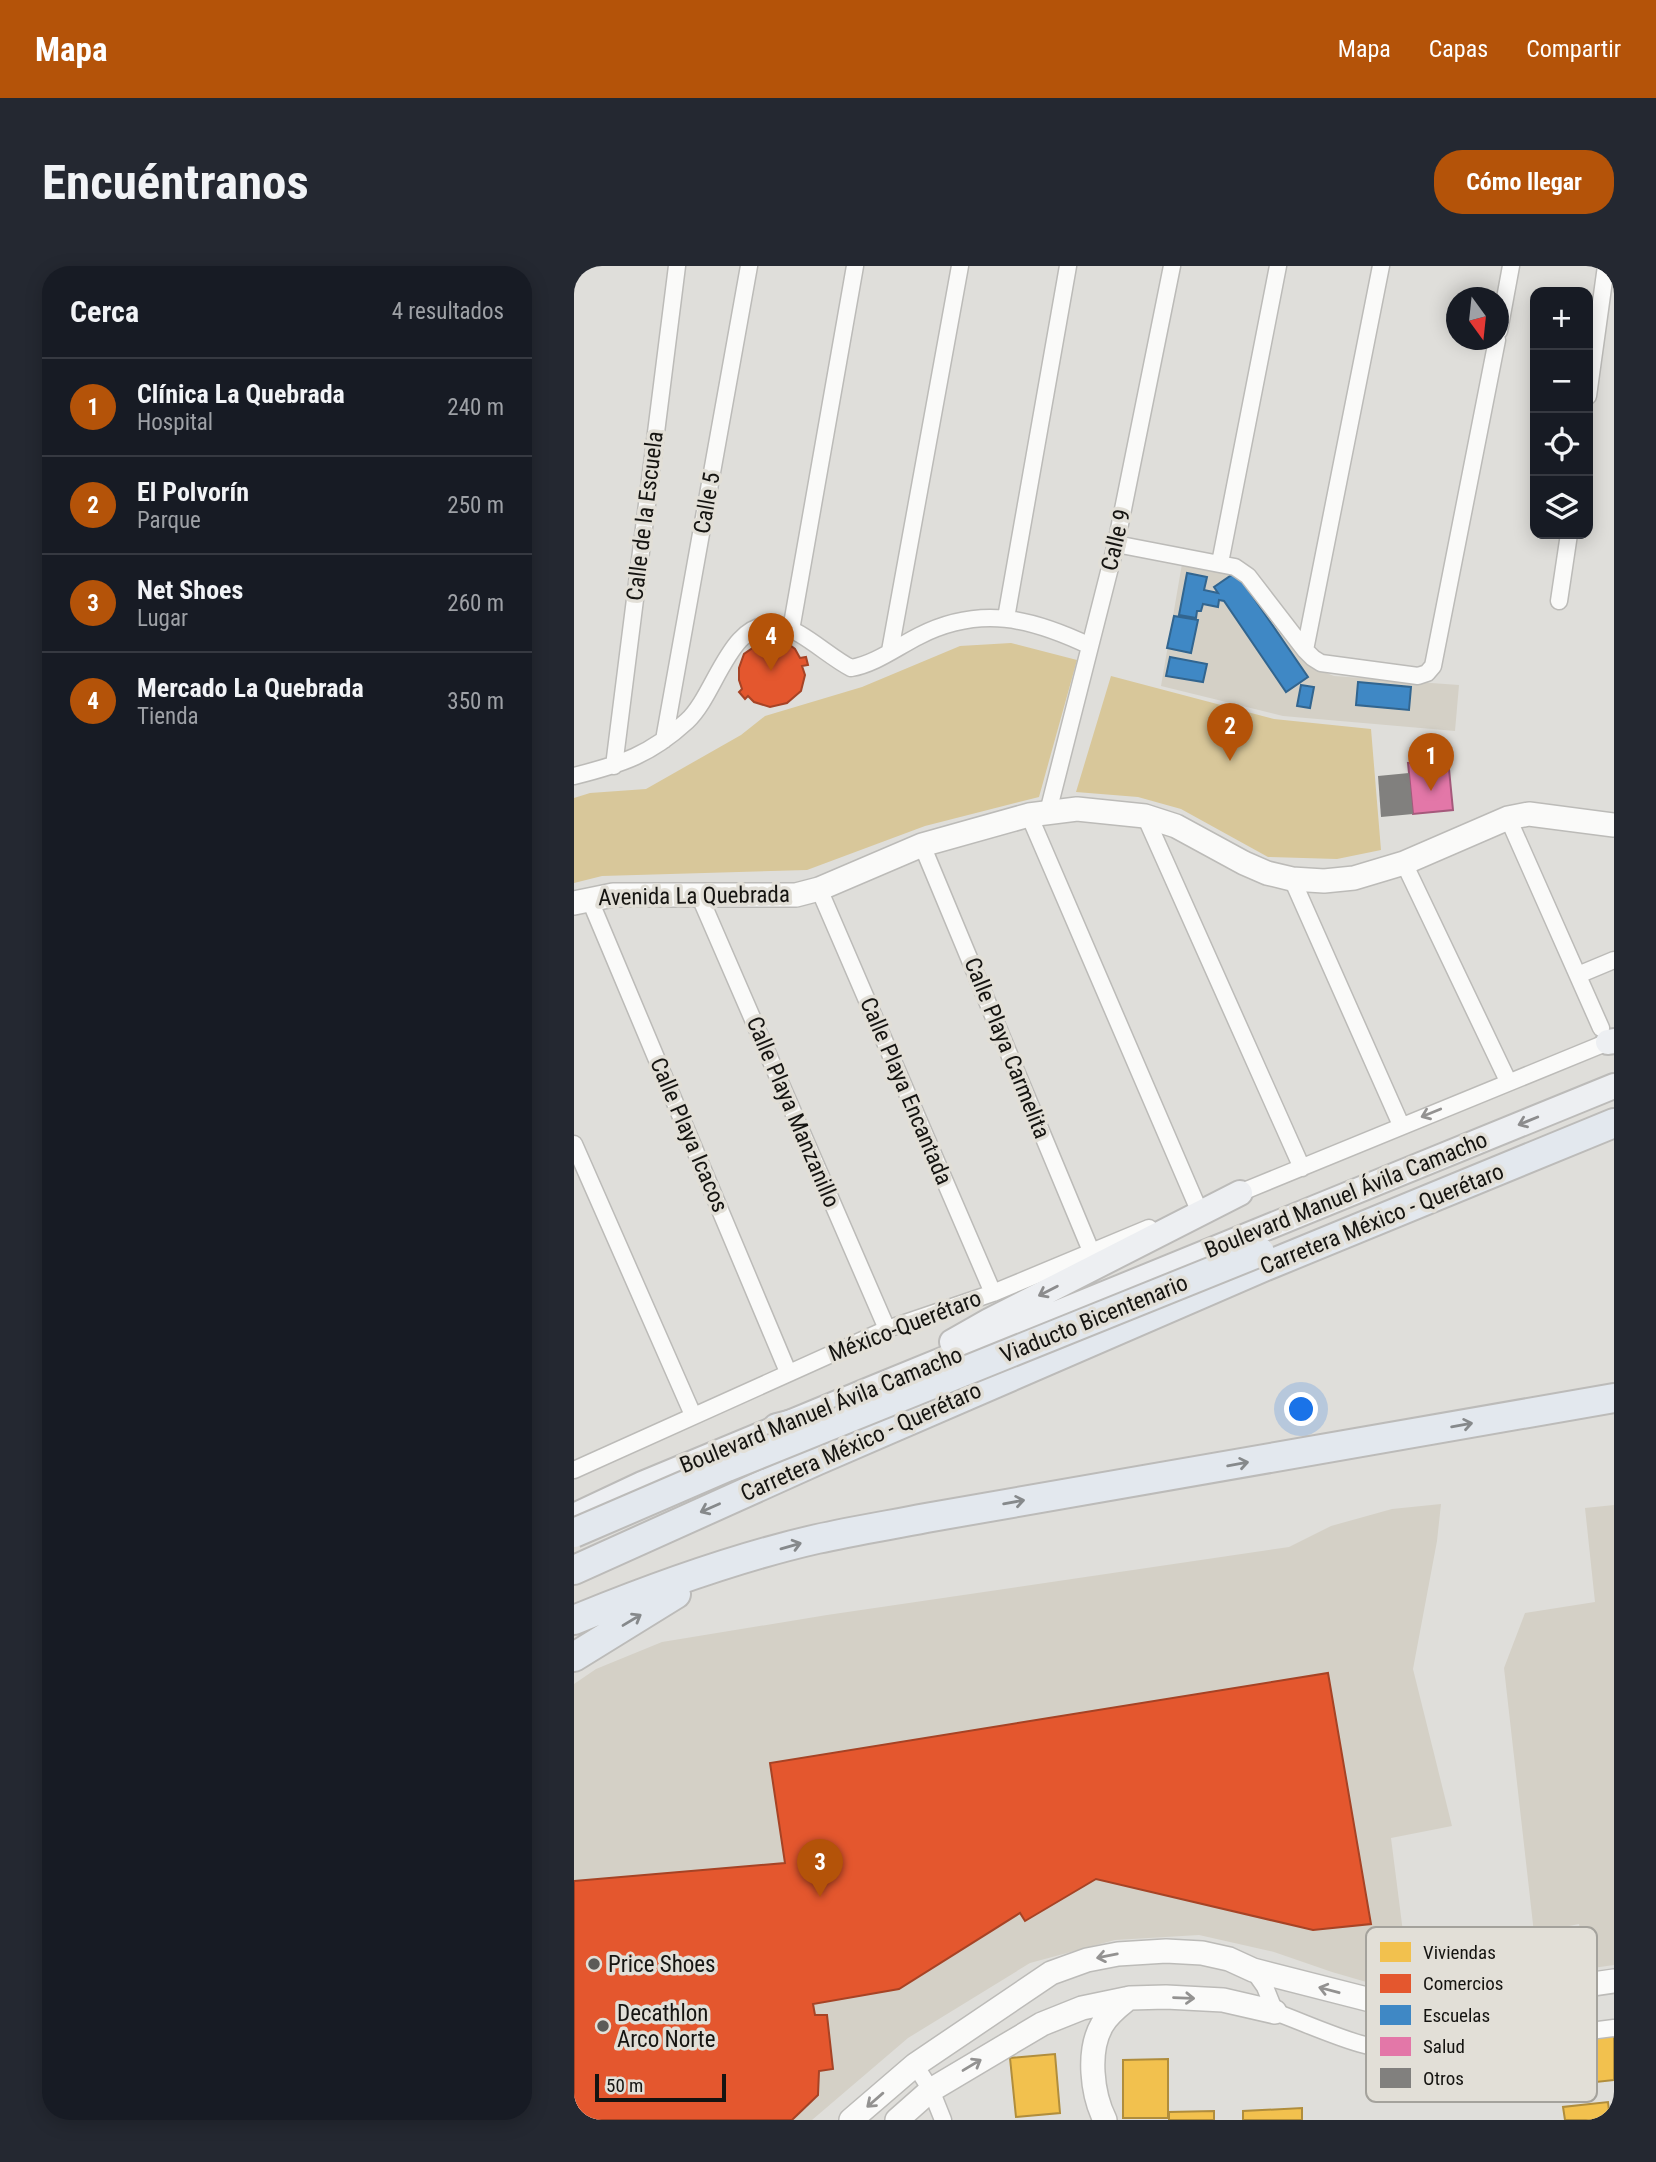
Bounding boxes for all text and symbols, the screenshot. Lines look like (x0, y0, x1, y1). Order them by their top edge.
text: Mapa (35, 30, 107, 69)
text: Mapa (1338, 35, 1391, 63)
text: Capas (1429, 35, 1488, 63)
text: Compartir (1526, 35, 1621, 63)
button: Cómo llegar (1434, 150, 1614, 214)
text: Encuéntranos (42, 154, 309, 211)
north arrow (1446, 287, 1509, 350)
map controls (1530, 287, 1593, 539)
button: + (1530, 287, 1593, 350)
text: Cerca (70, 294, 139, 329)
text: 4 resultados (392, 298, 504, 325)
button: − (1530, 350, 1593, 413)
text: Clínica La Quebrada (137, 379, 345, 409)
text: 1 (87, 394, 99, 421)
text: 240 m (447, 394, 504, 421)
text: Hospital (137, 409, 213, 436)
button: locate (1530, 413, 1593, 476)
street label: Calle de la Escuela (621, 430, 669, 602)
street label: Calle 5 (688, 470, 726, 536)
button: layers (1530, 476, 1593, 539)
text: El Polvorín (137, 477, 249, 507)
text: 2 (87, 492, 99, 519)
text: 250 m (447, 492, 504, 519)
text: Parque (137, 507, 201, 534)
street label: Calle 9 (1096, 507, 1136, 573)
text: Net Shoes (137, 575, 243, 605)
text: 3 (87, 590, 99, 617)
text: 260 m (447, 590, 504, 617)
text: Lugar (137, 605, 188, 632)
pin: 4 (748, 613, 794, 671)
text: Mercado La Quebrada (137, 673, 364, 703)
text: 4 (87, 688, 99, 715)
text: 350 m (447, 688, 504, 715)
text: Tienda (137, 703, 199, 730)
pin: 2 (1207, 703, 1253, 761)
pin: 1 (1408, 733, 1454, 791)
street label: Avenida La Quebrada (598, 881, 790, 911)
street label: Calle Playa Carmelita (958, 954, 1056, 1142)
street label: Calle Playa Encantada (854, 993, 958, 1189)
street label: Calle Playa Manzanillo (741, 1013, 845, 1211)
street label: Calle Playa Icacos (644, 1054, 734, 1216)
one-way arrow (1421, 1107, 1442, 1120)
one-way arrow (1518, 1115, 1539, 1128)
street label: Boulevard Manuel Ávila Camacho (1200, 1125, 1491, 1264)
street label: Carretera México - Querétaro (1256, 1158, 1508, 1280)
street label: Viaducto Bicentenario (996, 1269, 1192, 1369)
one-way arrow (1038, 1284, 1059, 1298)
street label: México-Querétaro (825, 1285, 985, 1367)
street label: Boulevard Manuel Ávila Camacho (675, 1340, 966, 1479)
street label: Carretera México - Querétaro (737, 1377, 985, 1507)
your location (1284, 1392, 1318, 1426)
one-way arrow (1451, 1418, 1473, 1431)
one-way arrow (1226, 1456, 1249, 1470)
one-way arrow (1002, 1495, 1025, 1509)
one-way arrow (699, 1502, 721, 1515)
one-way arrow (780, 1539, 802, 1552)
one-way arrow (621, 1613, 641, 1627)
pin: 3 (797, 1839, 843, 1897)
legend (1366, 1927, 1597, 2102)
text: Viviendas (1423, 1941, 1496, 1964)
one-way arrow (1096, 1950, 1119, 1963)
place label: Price Shoes (608, 1951, 716, 1978)
marker: Price Shoes (586, 1956, 602, 1972)
text: Comercios (1423, 1972, 1503, 1995)
one-way arrow (1318, 1983, 1341, 1996)
one-way arrow (1172, 1991, 1195, 2004)
place label: Decathlon Arco Norte (617, 2000, 715, 2053)
text: Escuelas (1423, 2004, 1490, 2027)
marker: Decathlon Arco Norte (595, 2018, 611, 2034)
text: Salud (1423, 2035, 1465, 2058)
one-way arrow (961, 2058, 981, 2072)
text: Otros (1423, 2067, 1464, 2090)
scale bar (595, 2071, 726, 2103)
text: 50 m (606, 2074, 643, 2097)
one-way arrow (866, 2091, 884, 2107)

